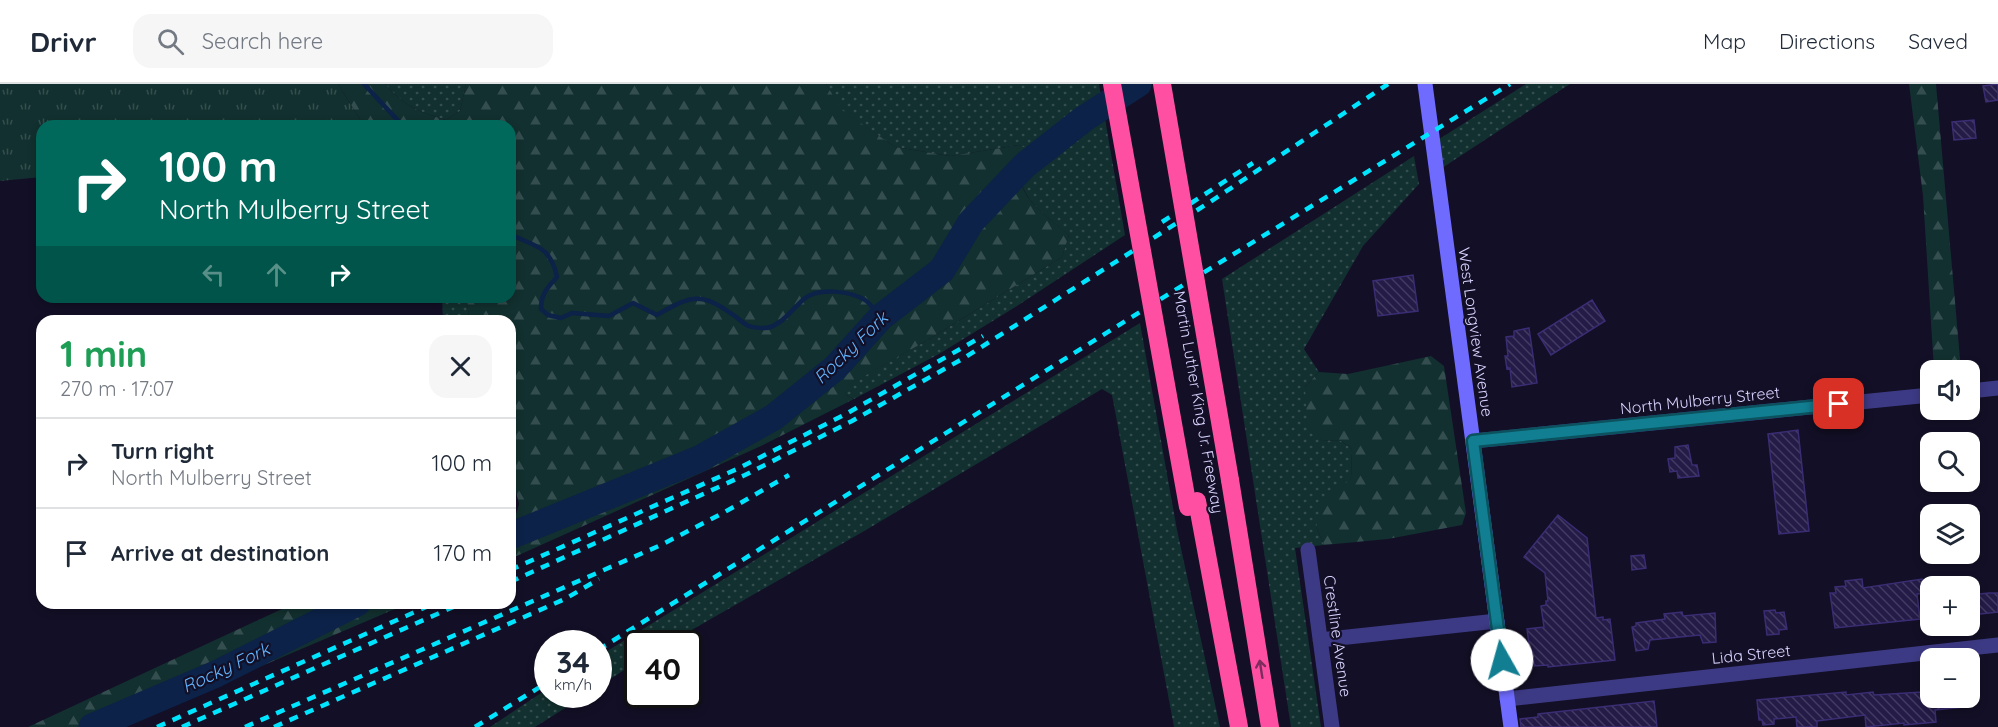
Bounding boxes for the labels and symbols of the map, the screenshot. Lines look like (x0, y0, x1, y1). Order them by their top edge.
street label: West Longview Avenue (1454, 246, 1498, 418)
street label: Martin Luther King Jr. Freeway (1170, 289, 1228, 515)
water label: Rocky Fork (809, 306, 894, 389)
pin (1813, 378, 1864, 429)
street label: North Mulberry Street (1619, 382, 1781, 418)
street label: Crestline Avenue (1320, 574, 1356, 698)
position arrow (1470, 628, 1534, 692)
speed limit sign: 40 (624, 630, 702, 708)
water label: Rocky Fork (178, 637, 275, 698)
street label: Lida Street (1710, 640, 1792, 668)
one-way arrow (1255, 660, 1266, 680)

